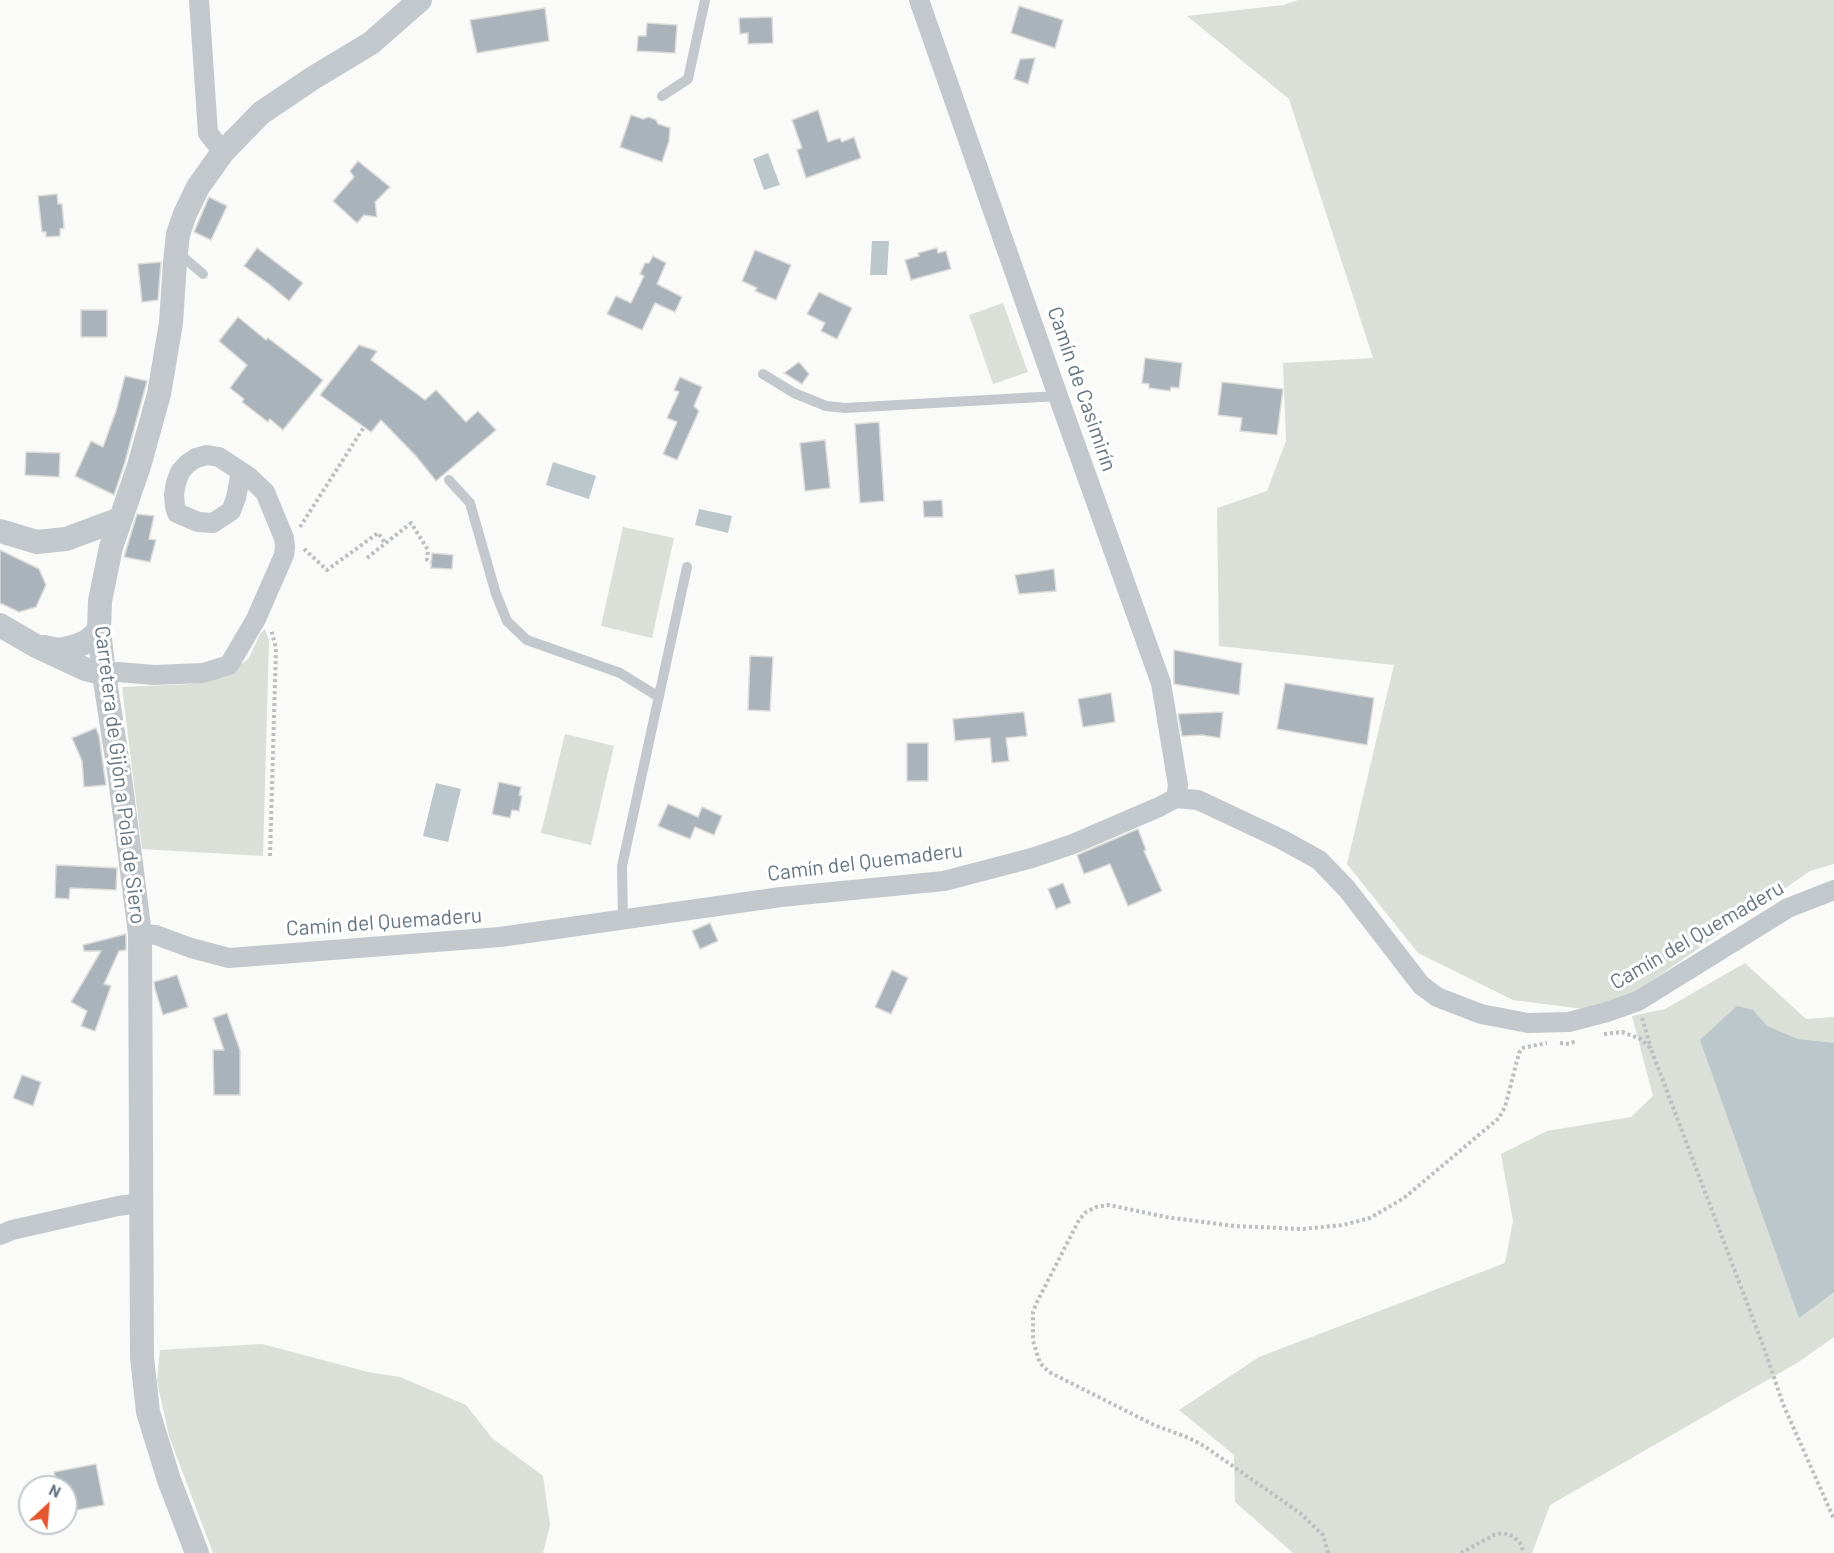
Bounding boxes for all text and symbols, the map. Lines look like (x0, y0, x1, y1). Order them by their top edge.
street label: Camín de Casimirín (1042, 303, 1122, 475)
street label: Carretera de Gijón a Pola de Siero (89, 624, 151, 926)
street label: Camín del Quemaderu (766, 838, 964, 886)
street label: Camín del Quemaderu (1606, 875, 1788, 995)
street label: Camín del Quemaderu (285, 903, 483, 941)
north arrow (18, 1475, 78, 1535)
text: N (46, 1479, 64, 1501)

